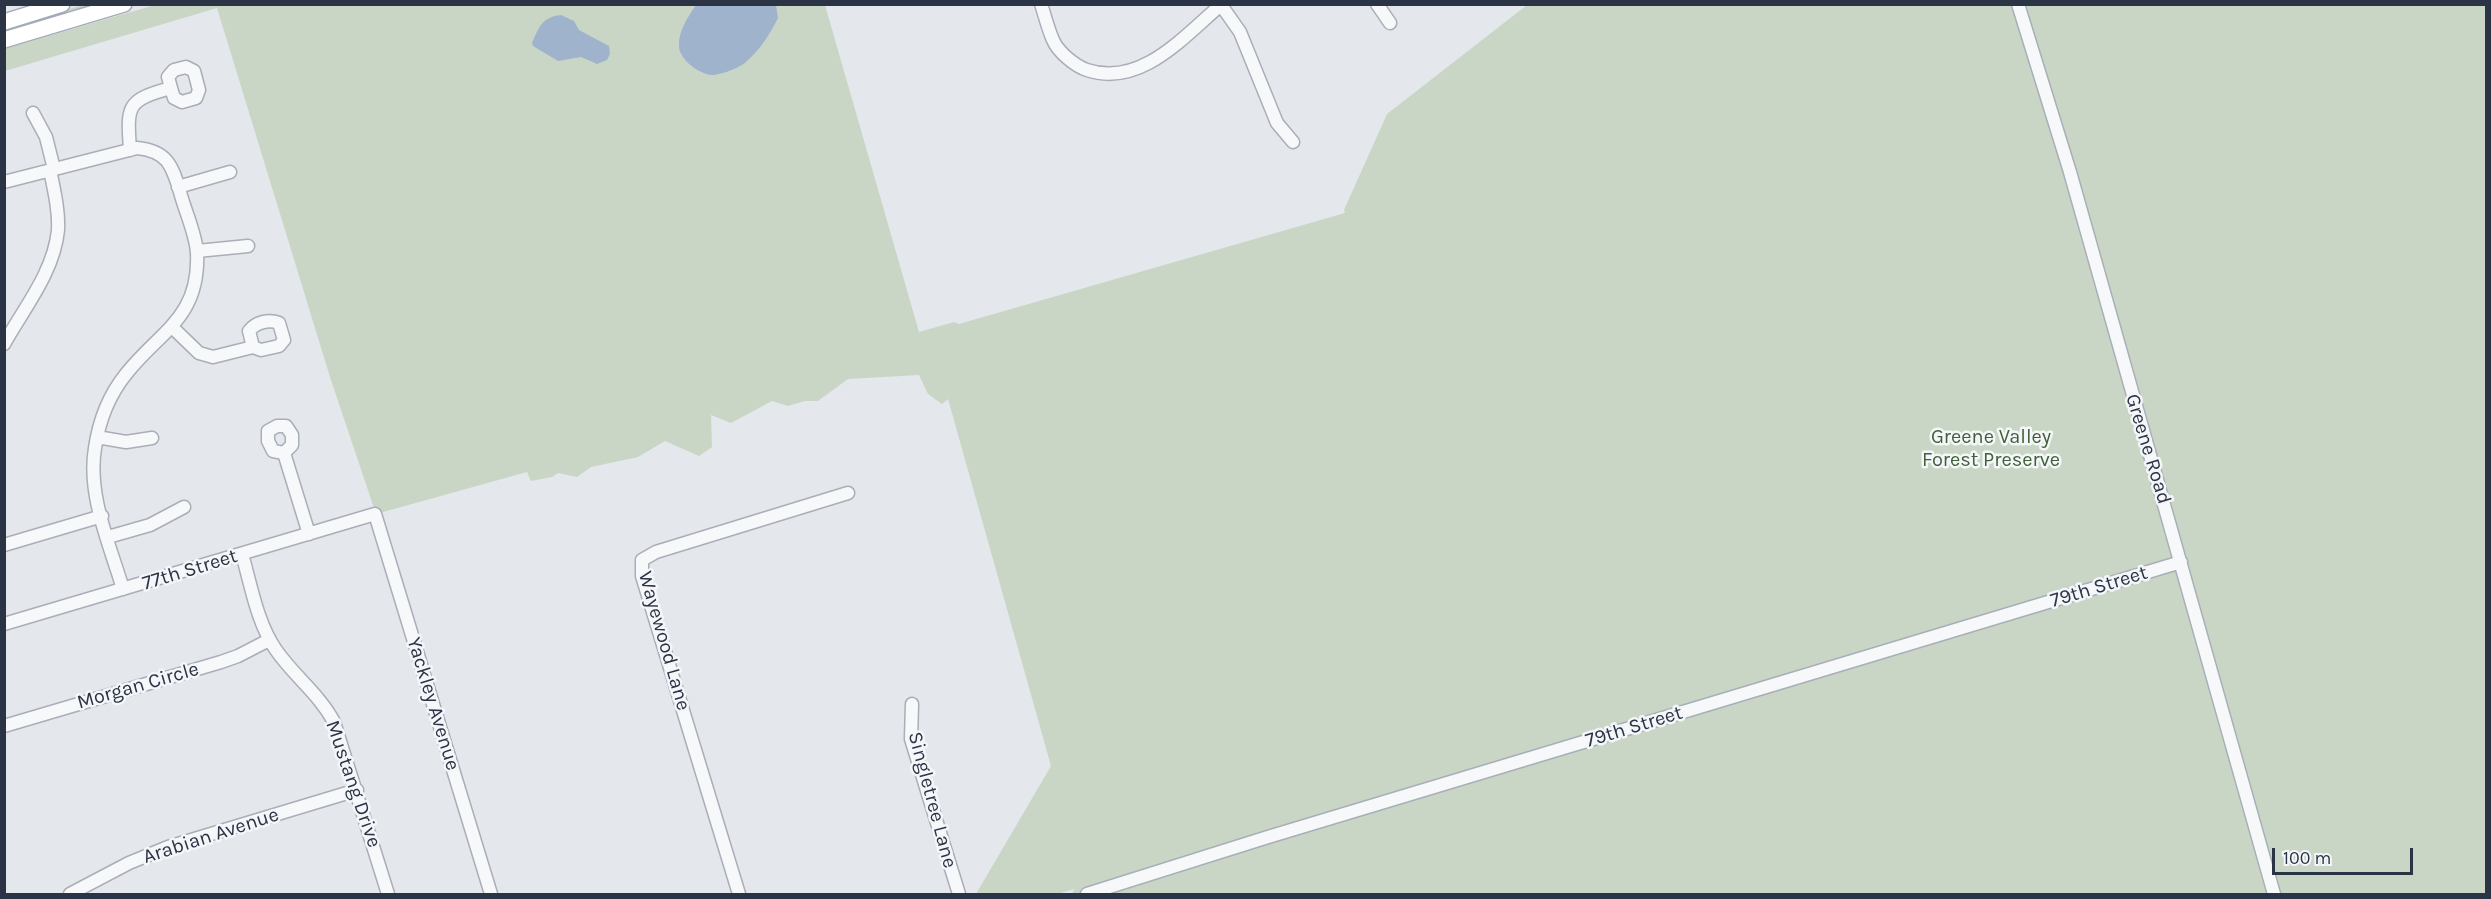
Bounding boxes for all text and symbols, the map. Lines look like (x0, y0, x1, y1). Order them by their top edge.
street label: Greene Road (2120, 391, 2176, 507)
park label: Greene Valley Forest Preserve (1922, 425, 2060, 472)
street label: 77th Street (140, 544, 240, 596)
street label: 79th Street (2048, 561, 2150, 613)
street label: Wayewood Lane (633, 569, 695, 713)
street label: Yackley Avenue (401, 634, 465, 774)
street label: Morgan Circle (74, 657, 202, 715)
street label: 79th Street (1583, 701, 1685, 753)
street label: Mustang Drive (320, 717, 386, 851)
street label: Singletree Lane (902, 729, 962, 871)
street label: Arabian Avenue (140, 803, 282, 869)
scale bar (2275, 836, 2416, 874)
text: 100 m (2283, 847, 2331, 869)

